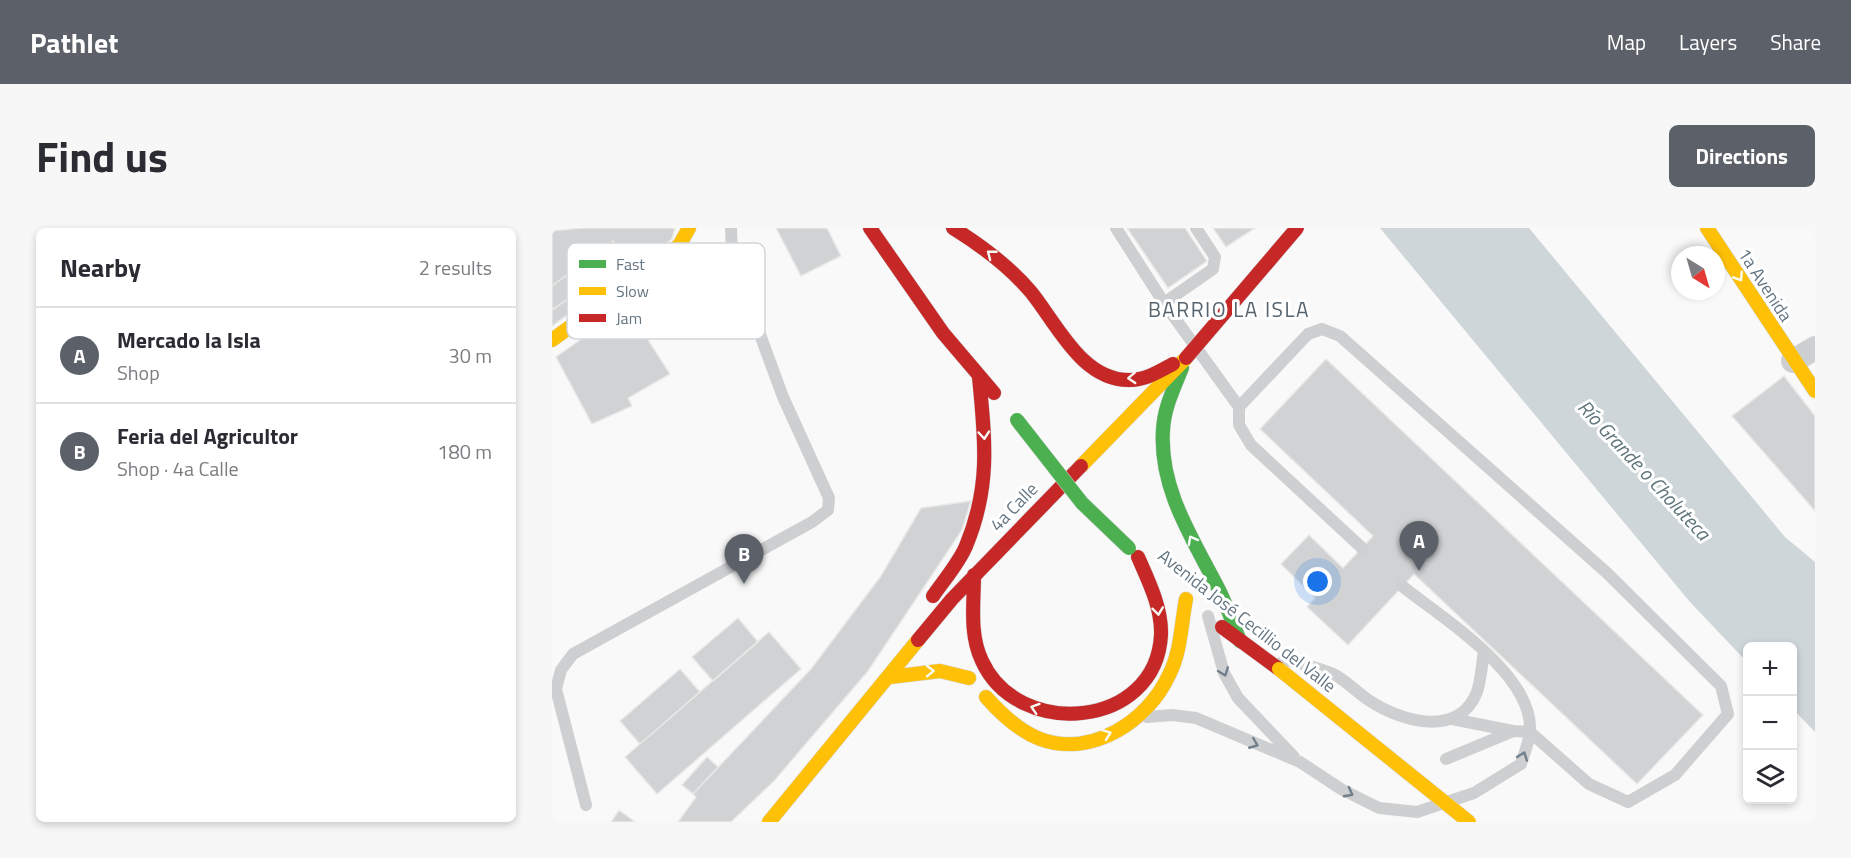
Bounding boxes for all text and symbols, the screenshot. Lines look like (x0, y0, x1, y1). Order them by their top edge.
text: Pathlet (30, 21, 118, 64)
text: Map (1607, 26, 1646, 58)
text: Layers (1679, 26, 1737, 58)
text: Share (1770, 26, 1821, 58)
text: Find us (36, 124, 168, 188)
button: Directions (1669, 125, 1815, 187)
street label: 1a Avenida (1731, 242, 1799, 327)
legend (567, 243, 765, 339)
north arrow (1671, 246, 1725, 300)
text: Nearby (60, 248, 141, 287)
one-way arrow (986, 250, 997, 261)
text: 2 results (419, 252, 492, 283)
text: Fast (616, 252, 645, 276)
one-way arrow (1731, 271, 1743, 281)
text: Slow (616, 279, 649, 303)
district label: BARRIO LA ISLA (1148, 293, 1310, 325)
text: Jam (616, 306, 642, 330)
text: Mercado la Isla (117, 323, 261, 357)
text: A (73, 340, 86, 371)
text: 30 m (448, 340, 492, 371)
text: Shop (117, 357, 160, 388)
one-way arrow (1127, 371, 1136, 384)
water label: Río Grande o Choluteca (1571, 392, 1719, 548)
text: Feria del Agricultor (117, 419, 298, 453)
one-way arrow (977, 431, 990, 440)
text: B (73, 436, 86, 467)
text: 180 m (437, 436, 492, 467)
text: Shop · 4a Calle (117, 453, 239, 484)
street label: 4a Calle (983, 476, 1044, 537)
pin: A (1400, 522, 1438, 571)
pin: B (724, 534, 764, 584)
one-way arrow (1187, 536, 1199, 546)
street label: Avenida José Cecillio del Valle (1153, 542, 1342, 699)
your location (1303, 567, 1332, 596)
one-way arrow (1151, 607, 1164, 616)
map controls (1743, 642, 1797, 804)
button: + (1743, 642, 1797, 696)
one-way arrow (925, 665, 934, 677)
one-way arrow (1217, 666, 1230, 676)
button: − (1743, 696, 1797, 750)
one-way arrow (1030, 703, 1041, 715)
one-way arrow (1101, 729, 1112, 741)
one-way arrow (1248, 737, 1259, 749)
button: layers (1743, 750, 1797, 804)
one-way arrow (1515, 751, 1528, 761)
one-way arrow (1343, 786, 1354, 797)

